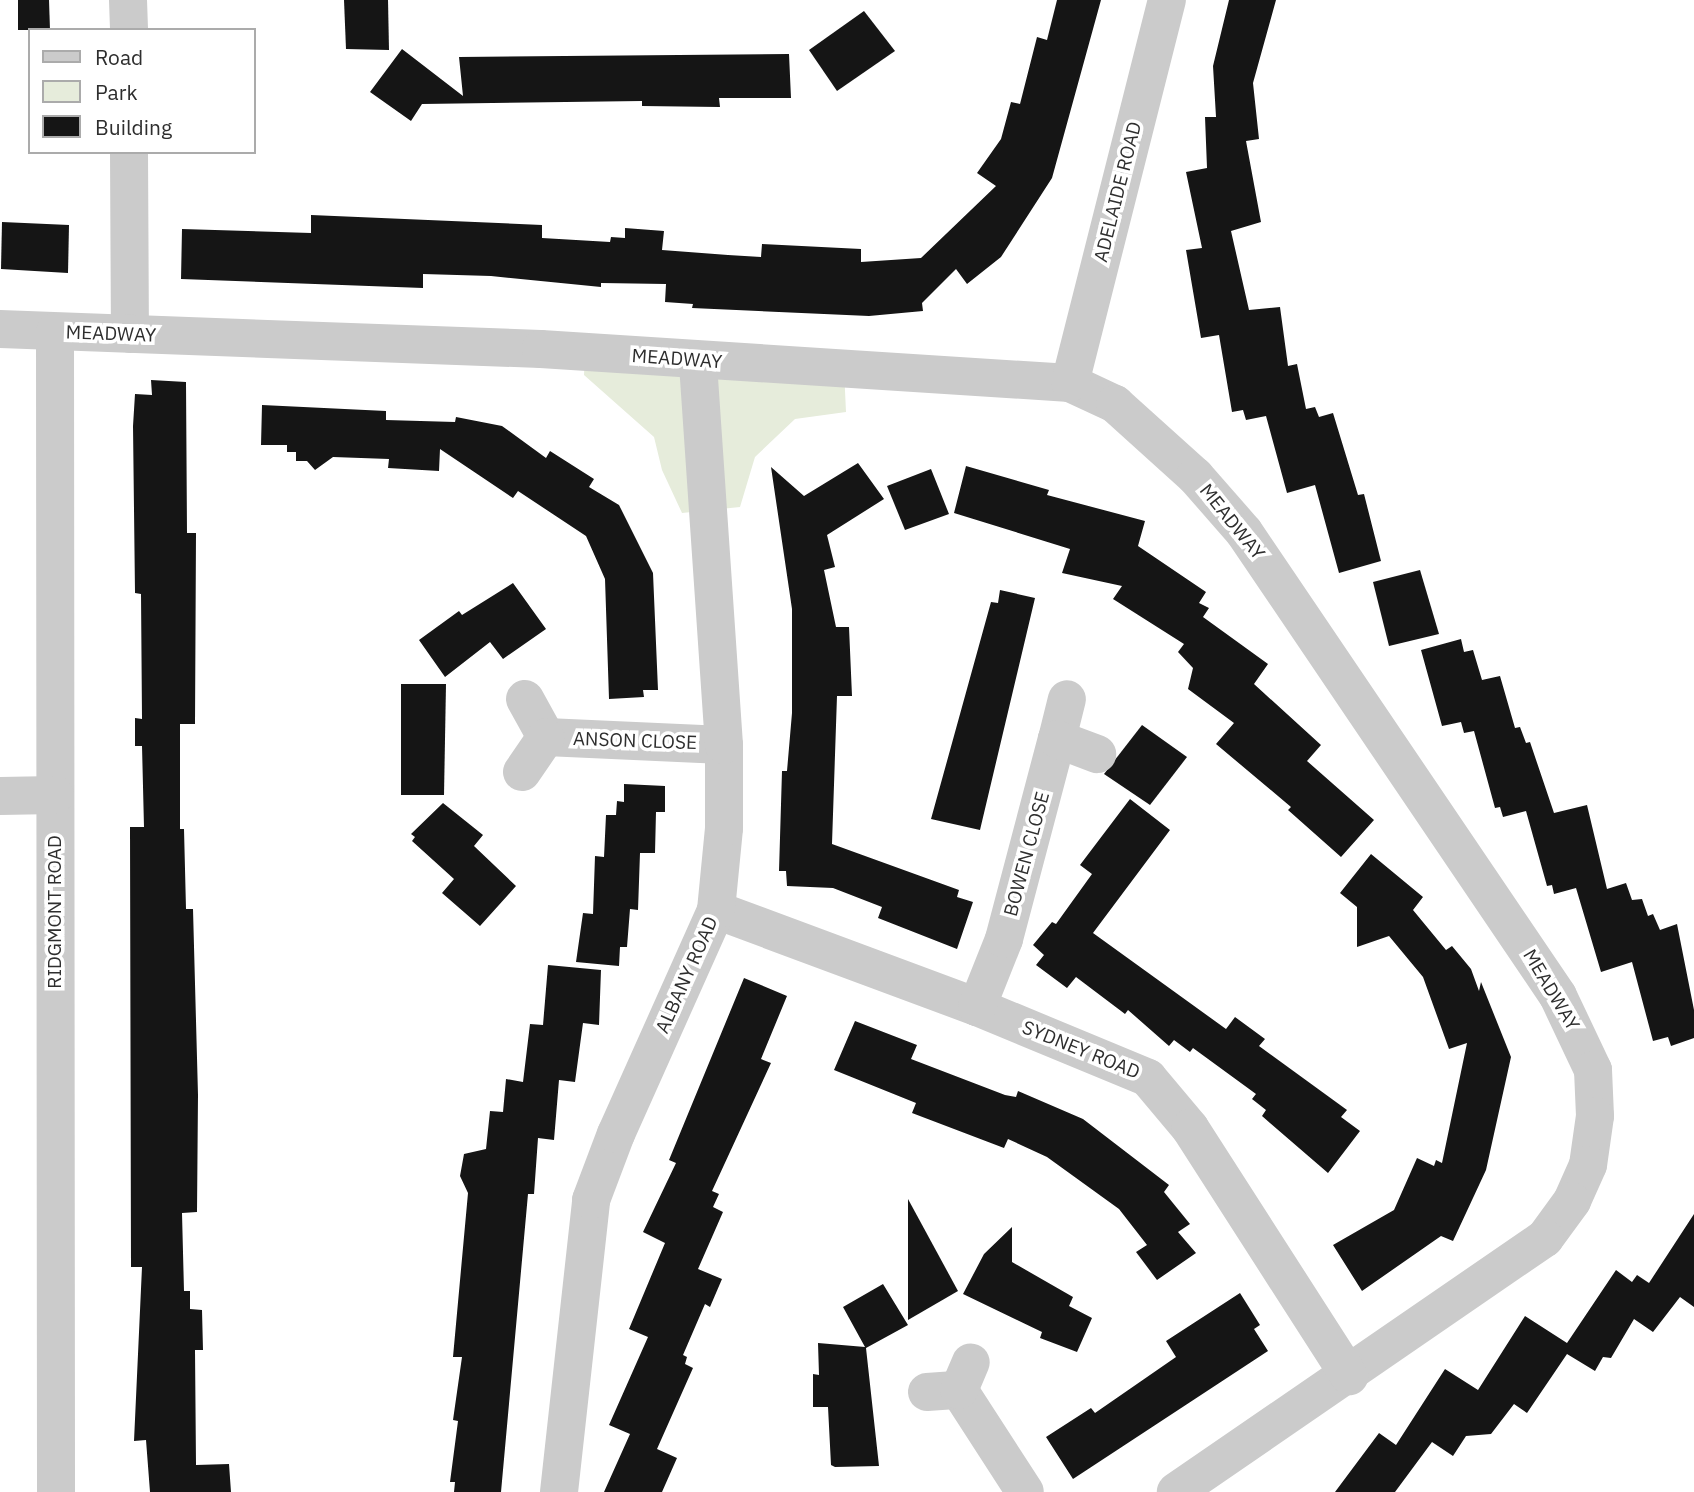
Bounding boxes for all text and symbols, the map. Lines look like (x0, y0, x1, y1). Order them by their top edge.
legend (28, 28, 256, 154)
text: Road (95, 43, 143, 71)
text: Park (95, 78, 138, 106)
text: Building (95, 113, 172, 141)
street label: ADELAIDE ROAD (1090, 119, 1146, 265)
street label: MEADWAY (65, 321, 157, 347)
street label: MEADWAY (631, 344, 723, 374)
street label: MEADWAY (1195, 480, 1269, 564)
street label: ANSON CLOSE (572, 727, 698, 755)
street label: BOWEN CLOSE (999, 789, 1055, 919)
street label: RIDGMONT ROAD (44, 835, 66, 989)
street label: ALBANY ROAD (651, 913, 723, 1037)
street label: MEADWAY (1518, 945, 1584, 1035)
street label: SYDNEY ROAD (1019, 1016, 1143, 1084)

